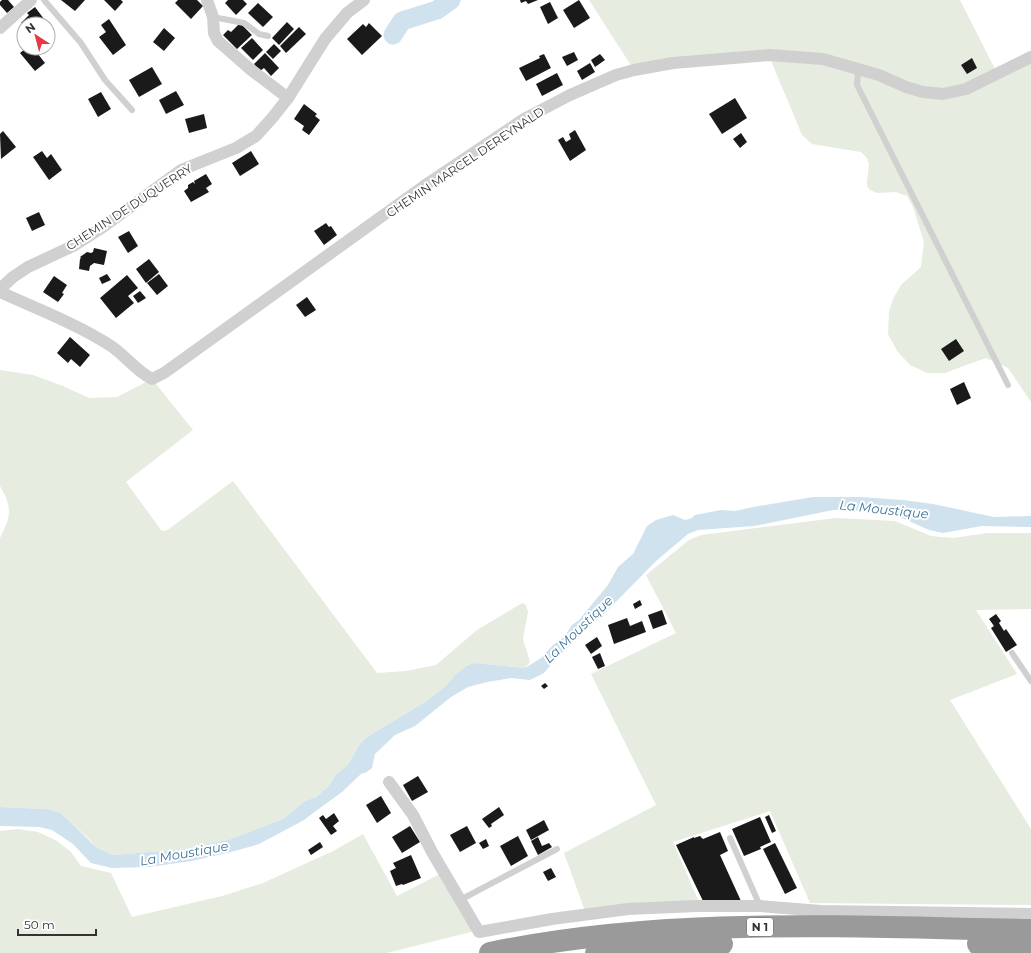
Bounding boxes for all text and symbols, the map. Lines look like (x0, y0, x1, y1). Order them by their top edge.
north arrow (16, 16, 56, 56)
text: N (22, 20, 38, 36)
street label: CHEMIN MARCEL DEREYNALD (383, 103, 547, 221)
street label: CHEMIN DE DUQUERRY (63, 160, 195, 253)
water label: La Moustique (839, 496, 930, 522)
water label: La Moustique (540, 592, 616, 666)
water label: La Moustique (138, 837, 230, 869)
scale bar (18, 911, 96, 937)
text: 50 m (24, 917, 55, 932)
road number: N 1 (747, 918, 773, 936)

